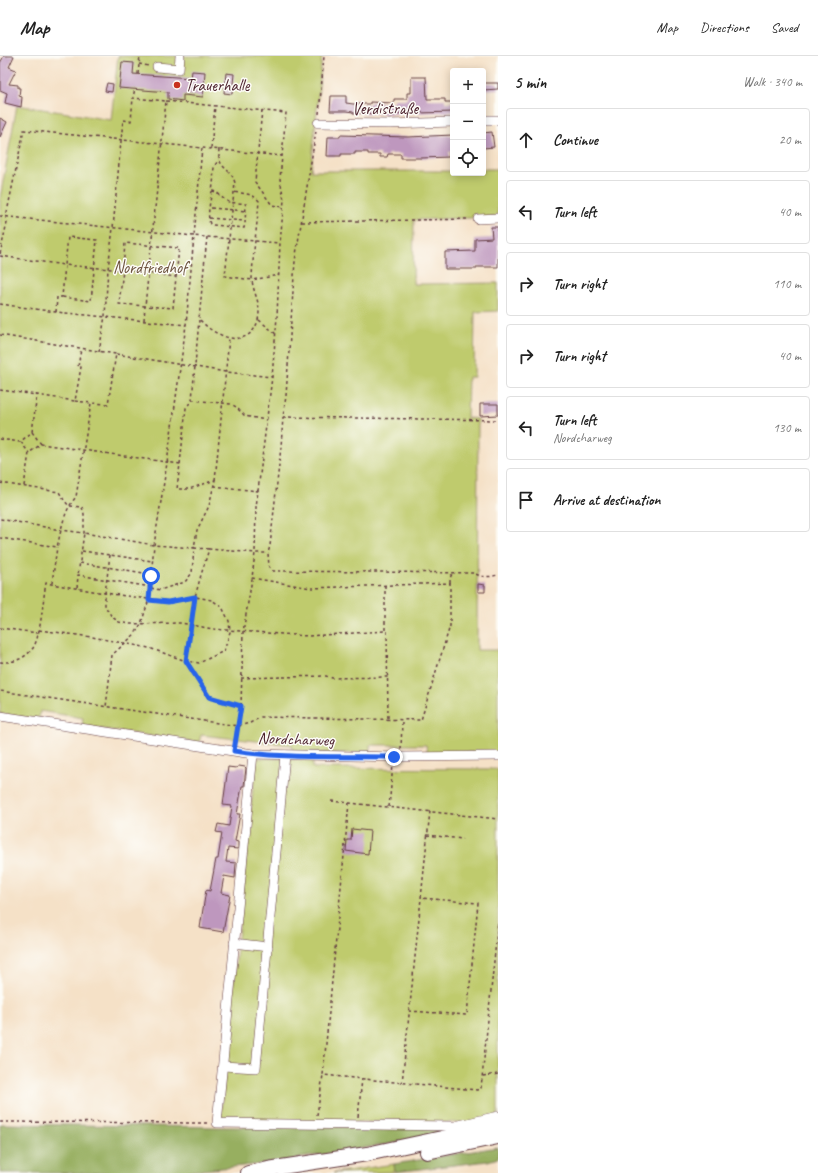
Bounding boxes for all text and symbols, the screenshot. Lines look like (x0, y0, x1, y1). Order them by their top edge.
text: Map (20, 16, 50, 40)
text: Map (657, 19, 678, 36)
text: Directions (700, 19, 749, 36)
text: Saved (771, 19, 798, 36)
map controls (450, 68, 486, 176)
button: + (450, 68, 486, 104)
text: 5 min (514, 72, 546, 93)
text: Walk · 340 m (743, 74, 802, 90)
place label: Trauerhalle (185, 75, 251, 96)
marker: Trauerhalle (172, 80, 182, 90)
street label: Verdistraße (352, 98, 420, 119)
button: − (450, 104, 486, 140)
icon: ahead (515, 129, 537, 151)
text: Continue (553, 131, 598, 150)
text: 20 m (779, 132, 801, 148)
button: locate (450, 140, 486, 176)
icon: left (515, 201, 537, 223)
text: Turn left (553, 203, 596, 222)
text: 40 m (779, 204, 801, 220)
park label: Nordfriedhof (113, 257, 191, 278)
icon: right (515, 273, 537, 295)
text: Turn right (553, 275, 606, 294)
text: 110 m (773, 276, 801, 292)
icon: right (515, 345, 537, 367)
text: Turn right (553, 347, 606, 366)
text: 40 m (779, 348, 801, 364)
text: Turn left (553, 411, 596, 430)
icon: left (515, 417, 537, 439)
text: 130 m (773, 420, 801, 436)
text: Nordcharweg (553, 430, 612, 446)
icon: arrive (515, 489, 537, 511)
text: Arrive at destination (553, 491, 660, 510)
route start (142, 567, 160, 585)
street label: Nordcharweg (257, 727, 336, 751)
route end (385, 748, 403, 766)

